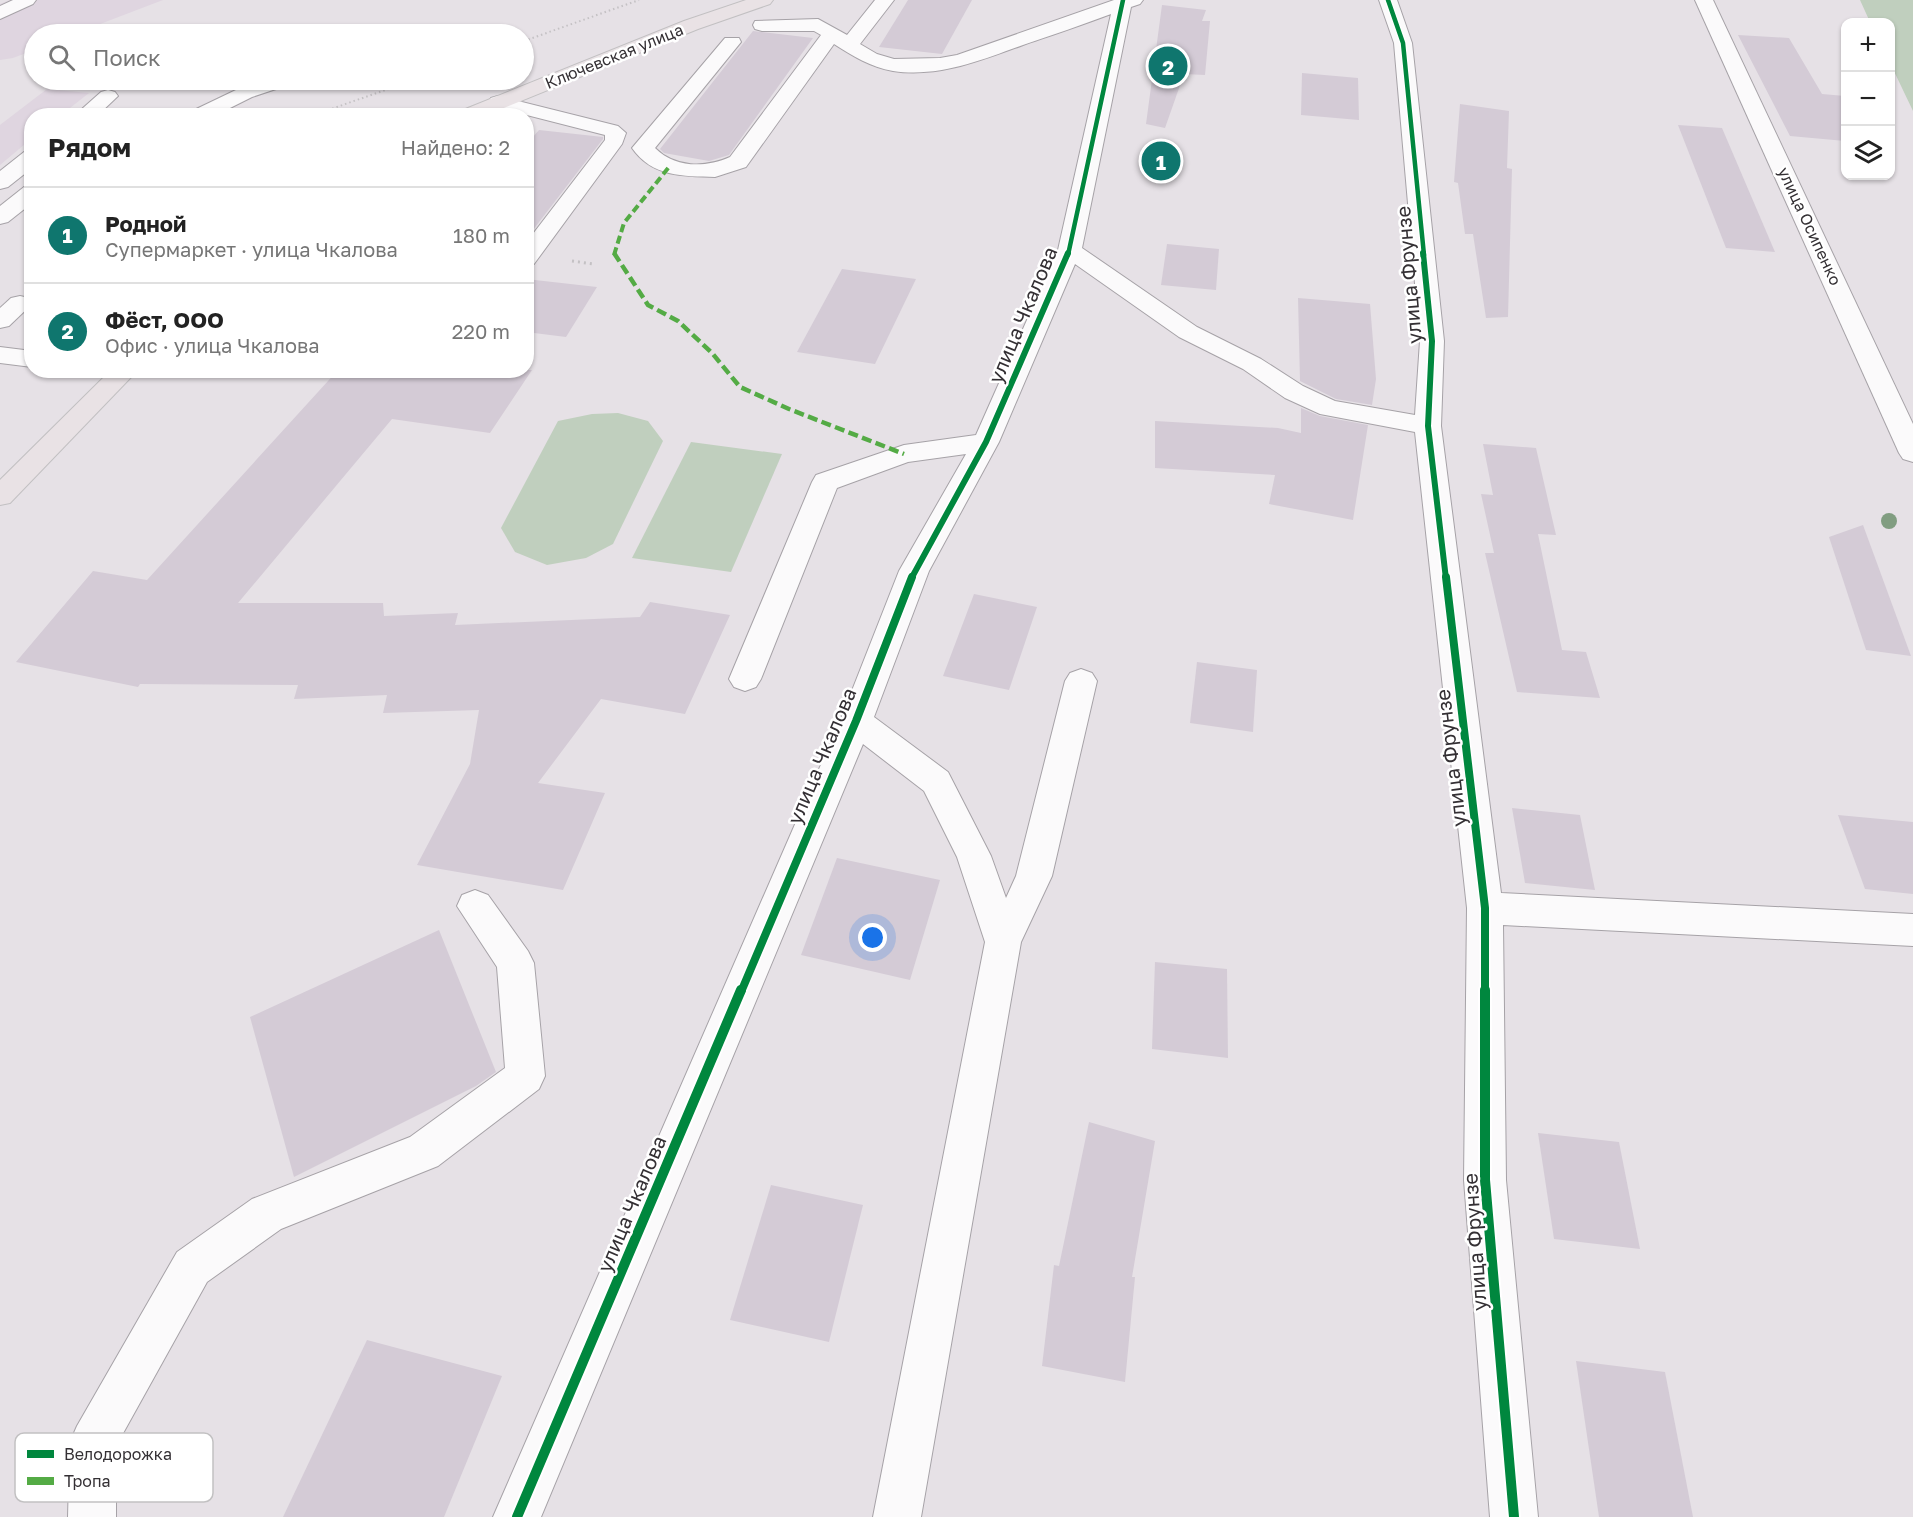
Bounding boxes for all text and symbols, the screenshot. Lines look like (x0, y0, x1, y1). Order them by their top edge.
map controls (1841, 18, 1895, 180)
button: + (1841, 18, 1895, 72)
street label: Ключевская улица (542, 19, 686, 93)
search box (24, 24, 534, 90)
icon: search (45, 41, 78, 74)
text: Поиск (93, 44, 161, 71)
pin: 2 (1148, 44, 1188, 88)
button: − (1841, 72, 1895, 126)
button: layers (1841, 126, 1895, 180)
text: Рядом (48, 132, 131, 163)
text: Найдено: 2 (401, 135, 510, 159)
pin: 1 (1142, 138, 1180, 184)
street label: улица Осипенко (1774, 164, 1846, 288)
street label: улица Фрунзе (1390, 205, 1426, 345)
text: Родной (105, 210, 186, 237)
text: 1 (62, 223, 73, 247)
text: 180 m (453, 223, 510, 247)
text: Супермаркет · улица Чкалова (105, 237, 398, 261)
street label: улица Чкалова (983, 243, 1062, 386)
text: Фёст, ООО (105, 306, 224, 333)
text: 2 (61, 319, 74, 343)
text: 220 m (452, 319, 510, 343)
text: Офис · улица Чкалова (105, 333, 320, 357)
street label: улица Чкалова (782, 684, 861, 827)
street label: улица Фрунзе (1430, 688, 1470, 828)
your location (858, 923, 887, 952)
street label: улица Чкалова (592, 1132, 671, 1275)
street label: улица Фрунзе (1457, 1172, 1491, 1312)
legend (15, 1433, 213, 1502)
text: Велодорожка (64, 1444, 172, 1464)
text: Тропа (64, 1471, 111, 1491)

